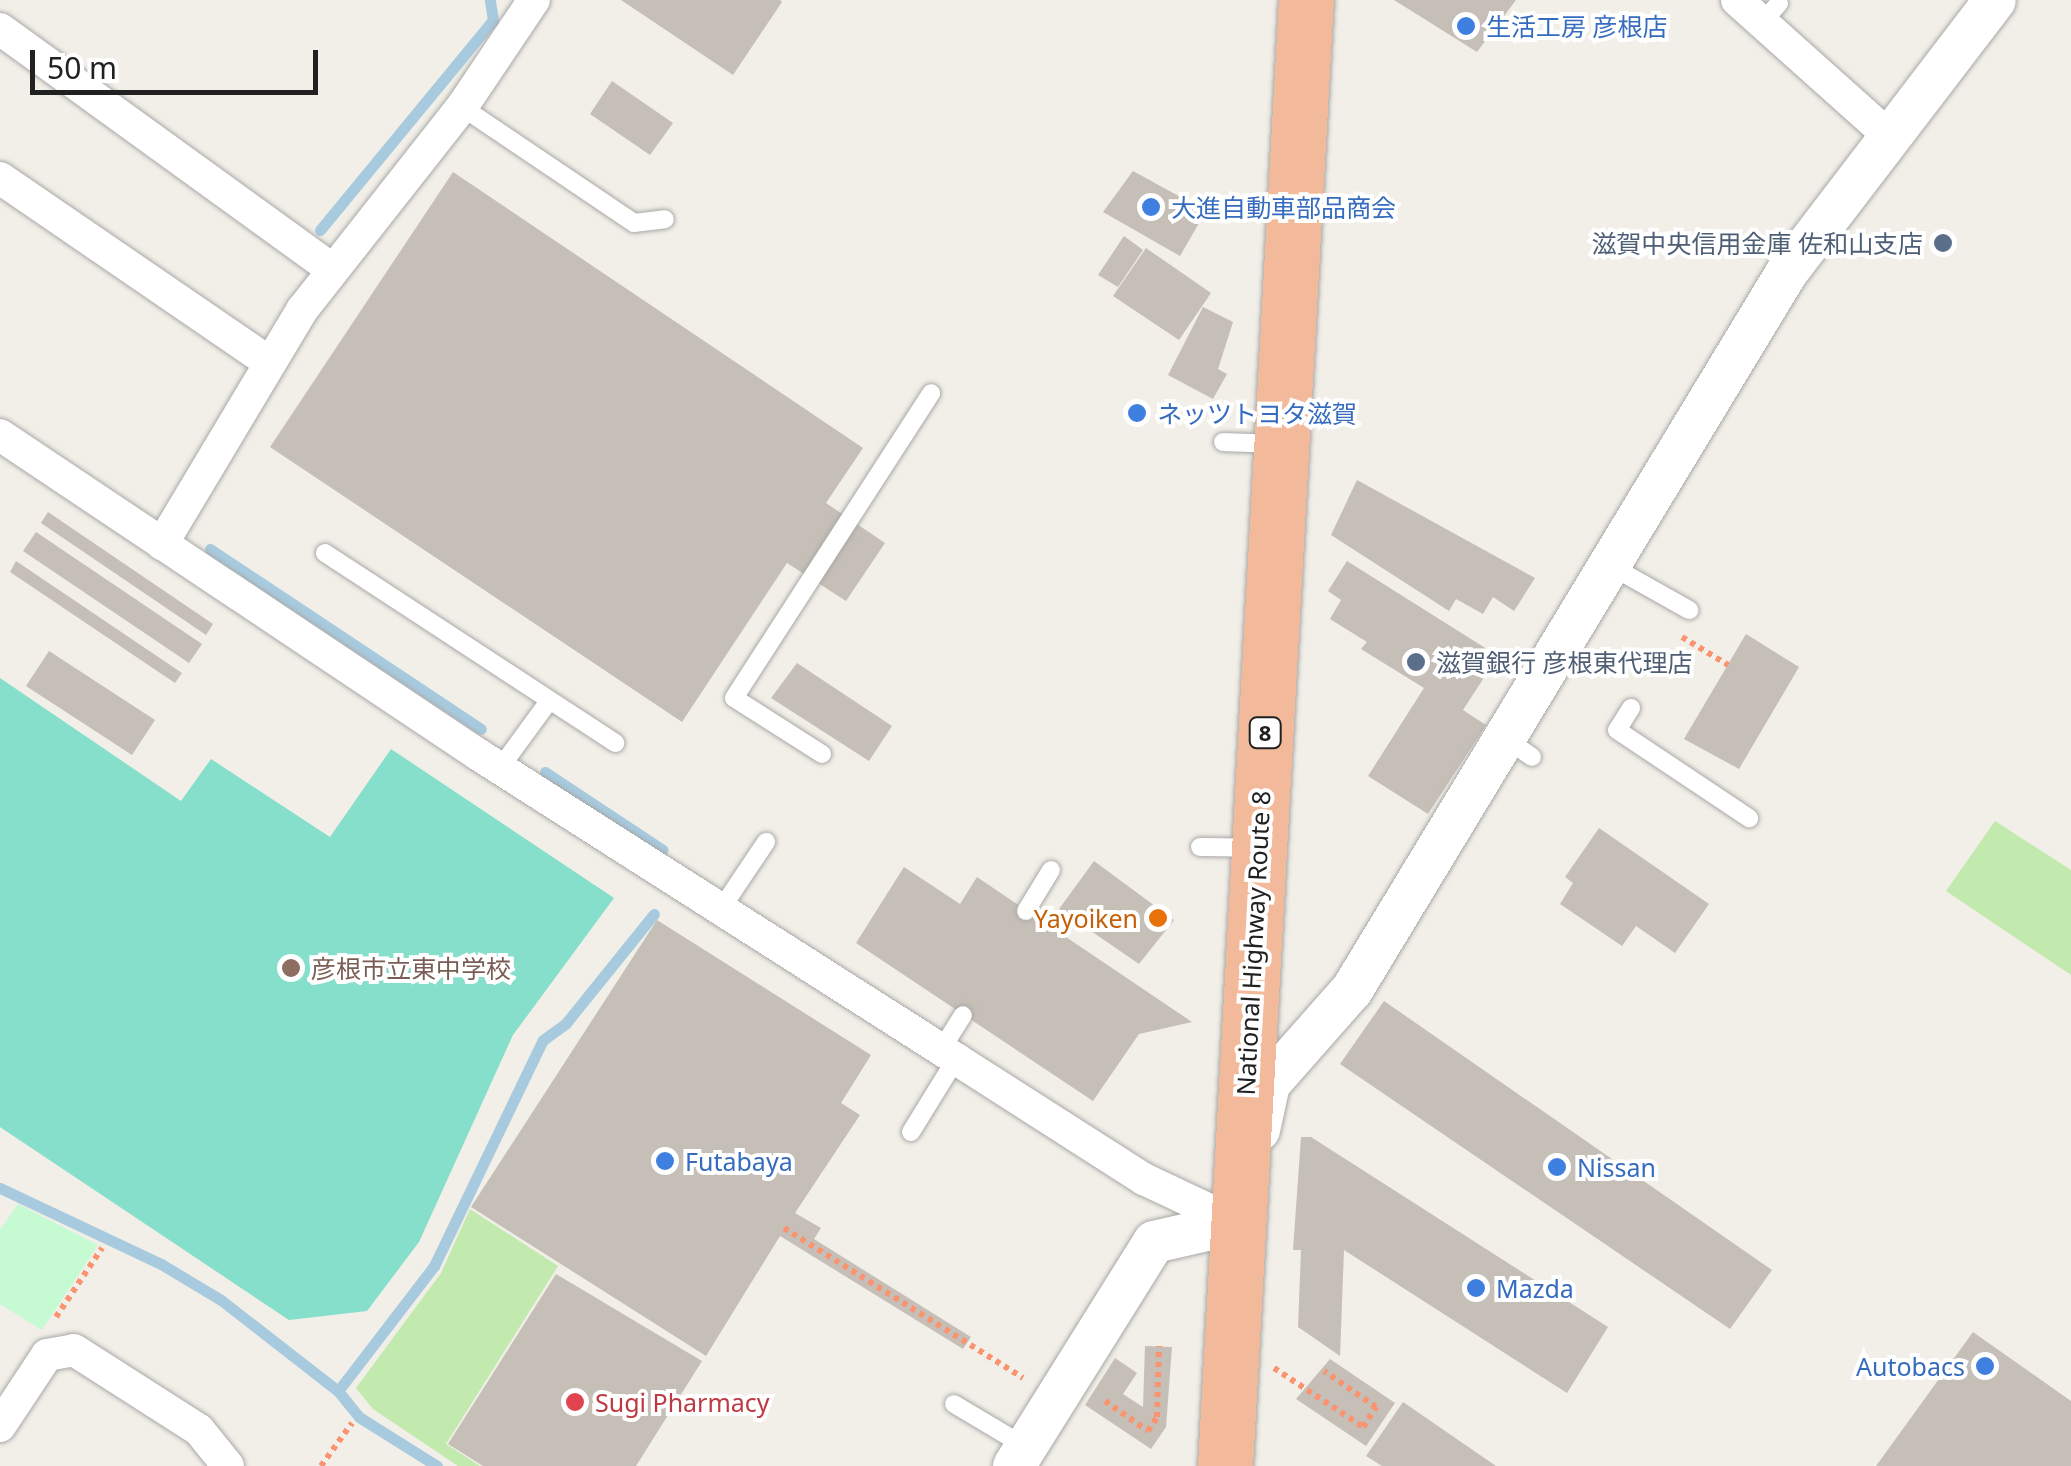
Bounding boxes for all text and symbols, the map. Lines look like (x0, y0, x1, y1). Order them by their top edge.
place label: 生活工房 彦根店 (1486, 11, 1667, 41)
marker: 生活工房 彦根店 (1455, 15, 1477, 37)
scale bar (35, 30, 322, 92)
text: 50 m (47, 47, 117, 88)
place label: 大進自動車部品商会 (1171, 192, 1396, 222)
marker: 大進自動車部品商会 (1140, 196, 1162, 218)
place label: 滋賀中央信用金庫 佐和山支店 (1592, 228, 1923, 258)
marker: 滋賀中央信用金庫 佐和山支店 (1932, 232, 1954, 254)
place label: ネッツトヨタ滋賀 (1157, 398, 1357, 428)
marker: ネッツトヨタ滋賀 (1126, 402, 1148, 424)
place label: 滋賀銀行 彦根東代理店 (1436, 647, 1692, 677)
marker: 滋賀銀行 彦根東代理店 (1405, 651, 1427, 673)
road number: 8 (1248, 716, 1282, 750)
street label: National Highway Route 8 (1230, 790, 1276, 1096)
place label: Yayoiken (1034, 903, 1138, 933)
marker: Yayoiken (1147, 907, 1169, 929)
place label: 彦根市立東中学校 (311, 953, 511, 983)
marker: 彦根市立東中学校 (280, 957, 302, 979)
place label: Futabaya (685, 1146, 793, 1176)
marker: Futabaya (654, 1150, 676, 1172)
place label: Nissan (1577, 1152, 1656, 1182)
marker: Nissan (1546, 1156, 1568, 1178)
place label: Mazda (1496, 1273, 1574, 1303)
marker: Mazda (1465, 1277, 1487, 1299)
place label: Autobacs (1856, 1351, 1965, 1381)
marker: Autobacs (1974, 1355, 1996, 1377)
place label: Sugi Pharmacy (595, 1387, 770, 1417)
marker: Sugi Pharmacy (564, 1391, 586, 1413)

